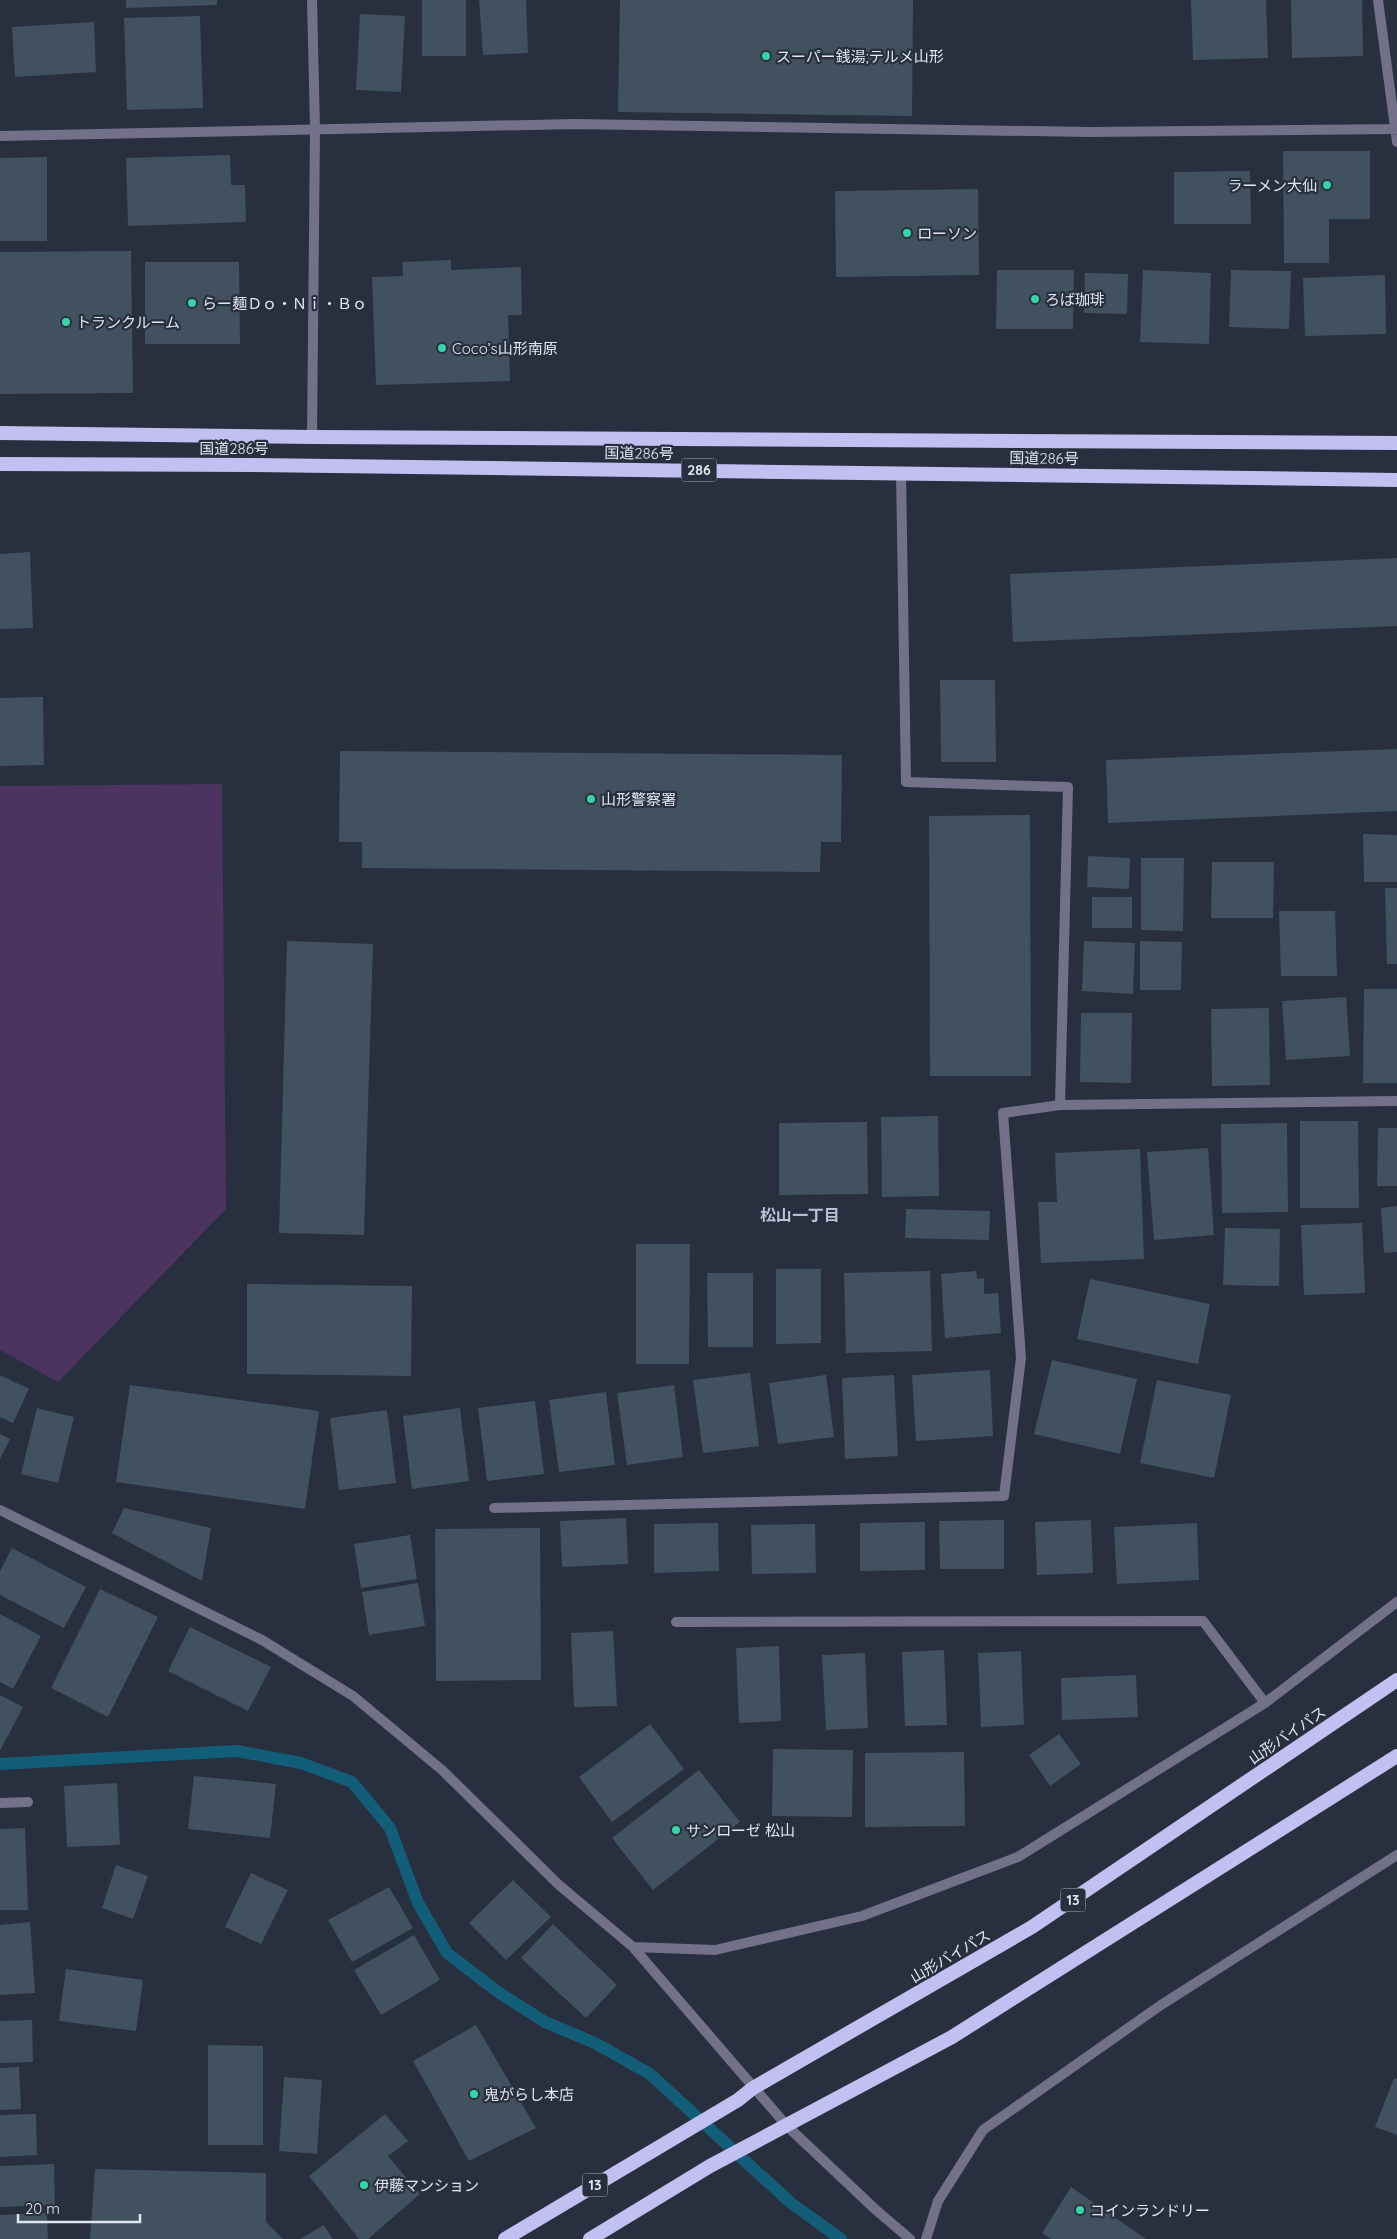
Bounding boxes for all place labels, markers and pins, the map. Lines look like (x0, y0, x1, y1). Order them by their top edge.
place label: スーパー銭湯;テルメ山形 (776, 47, 944, 66)
marker: スーパー銭湯;テルメ山形 (760, 50, 772, 62)
place label: ラーメン大仙 (1228, 176, 1317, 195)
marker: ラーメン大仙 (1321, 179, 1333, 191)
place label: ローソン (917, 224, 977, 243)
marker: ローソン (901, 227, 913, 239)
place label: ろば珈琲 (1045, 290, 1105, 309)
marker: ろば珈琲 (1029, 293, 1041, 305)
place label: らー麺Ｄｏ・Ｎｉ・Ｂｏ (202, 294, 367, 313)
marker: らー麺Ｄｏ・Ｎｉ・Ｂｏ (186, 297, 198, 309)
place label: トランクルーム (76, 313, 180, 332)
marker: トランクルーム (60, 316, 72, 328)
place label: Coco’s山形南原 (452, 339, 558, 358)
marker: Coco’s山形南原 (436, 342, 448, 354)
place label: 山形警察署 (601, 790, 676, 809)
marker: 山形警察署 (585, 793, 597, 805)
place label: サンローゼ 松山 (686, 1821, 795, 1840)
marker: サンローゼ 松山 (670, 1824, 682, 1836)
place label: 鬼がらし本店 (484, 2085, 574, 2104)
marker: 鬼がらし本店 (468, 2088, 480, 2100)
place label: 伊藤マンション (374, 2176, 479, 2195)
marker: 伊藤マンション (358, 2179, 370, 2191)
place label: コインランドリー (1090, 2201, 1210, 2220)
marker: コインランドリー (1074, 2204, 1086, 2216)

